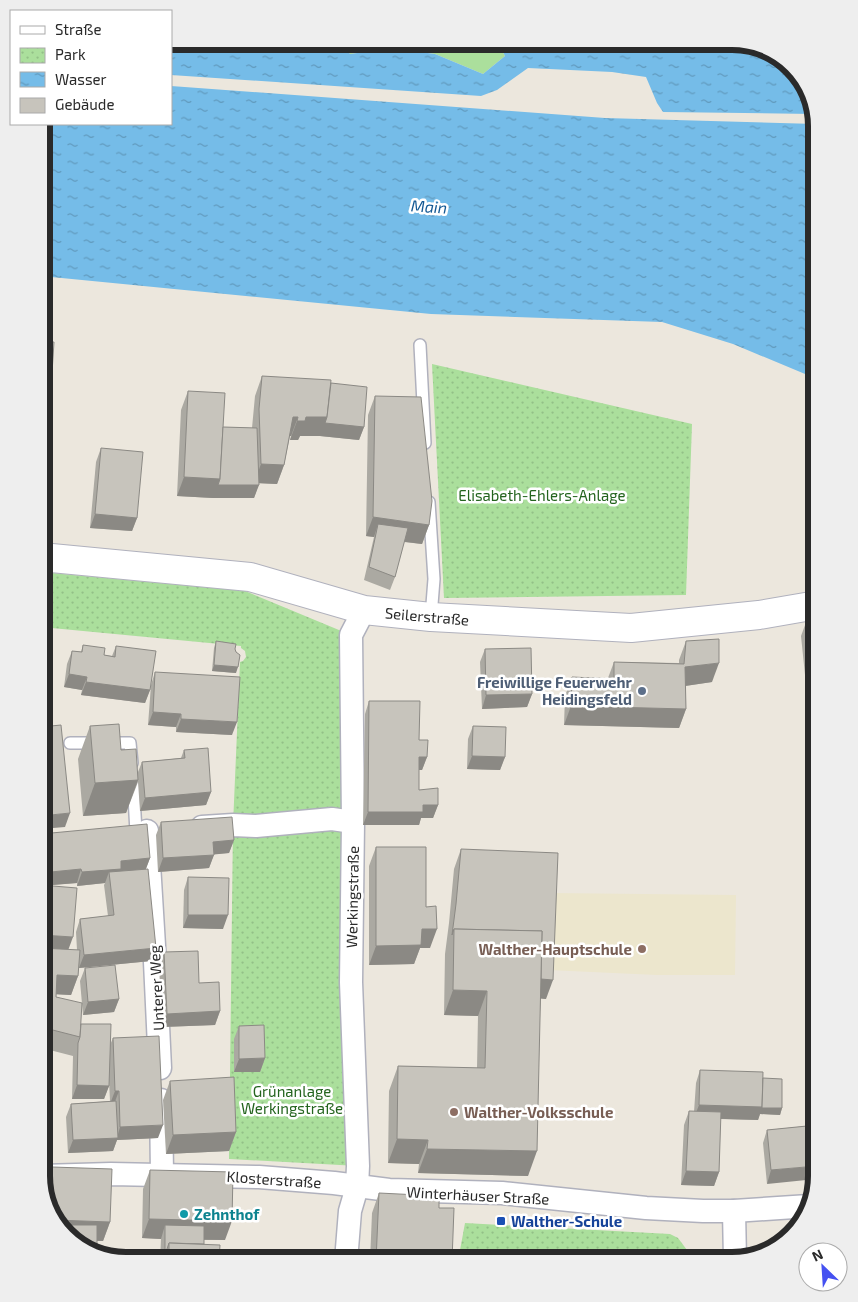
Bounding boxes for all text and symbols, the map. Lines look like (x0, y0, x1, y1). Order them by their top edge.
legend (10, 10, 172, 125)
text: Straße (55, 20, 101, 38)
text: Park (55, 45, 86, 63)
text: Wasser (55, 70, 107, 88)
text: Gebäude (55, 95, 114, 113)
water label: Main (410, 195, 448, 217)
park label: Elisabeth-Ehlers-Anlage (458, 486, 626, 504)
street label: Seilerstraße (384, 603, 470, 629)
place label: Freiwillige Feuerwehr Heidingsfeld (477, 673, 633, 708)
marker: Freiwillige Feuerwehr Heidingsfeld (636, 685, 648, 697)
street label: Werkingstraße (342, 846, 362, 948)
place label: Walther-Hauptschule (479, 940, 632, 958)
marker: Walther-Hauptschule (636, 943, 648, 955)
street label: Unterer Weg (145, 944, 167, 1031)
park label: Grünanlage Werkingstraße (241, 1082, 343, 1117)
place label: Walther-Volksschule (464, 1103, 613, 1121)
marker: Walther-Volksschule (448, 1106, 460, 1118)
street label: Klosterstraße (226, 1167, 322, 1191)
street label: Winterhäuser Straße (406, 1182, 550, 1208)
place label: Zehnthof (194, 1205, 260, 1223)
marker: Zehnthof (178, 1208, 190, 1220)
place label: Walther-Schule (511, 1212, 622, 1230)
marker: Walther-Schule (495, 1215, 507, 1227)
north arrow (798, 1242, 848, 1292)
text: N (809, 1245, 825, 1265)

